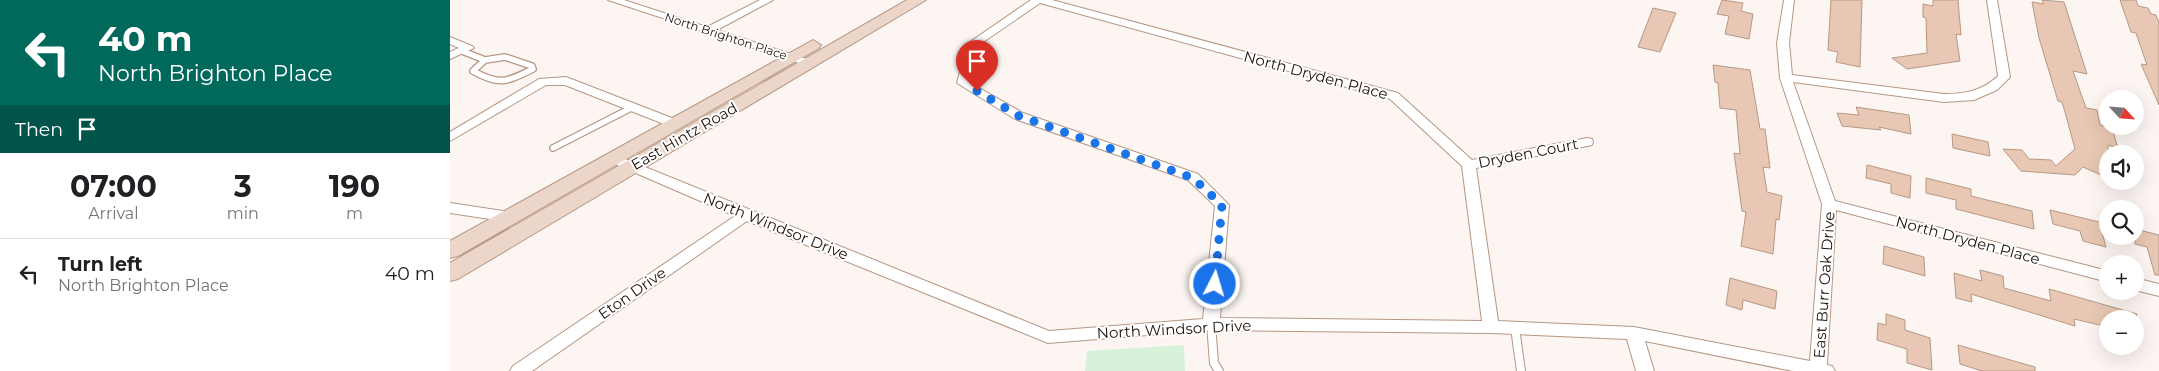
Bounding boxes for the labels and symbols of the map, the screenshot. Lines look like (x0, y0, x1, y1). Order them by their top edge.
street label: North Brighton Place (663, 9, 789, 63)
pin (956, 40, 998, 91)
street label: North Dryden Place (1242, 47, 1390, 103)
north arrow (2099, 90, 2144, 135)
street label: East Hintz Road (628, 98, 740, 174)
street label: Dryden Court (1476, 134, 1580, 172)
street label: North Windsor Drive (701, 188, 851, 264)
street label: East Burr Oak Drive (1809, 211, 1839, 359)
street label: North Dryden Place (1894, 212, 2042, 268)
position arrow (1188, 257, 1240, 309)
street label: Eton Drive (594, 263, 670, 323)
street label: North Windsor Drive (1096, 315, 1252, 343)

